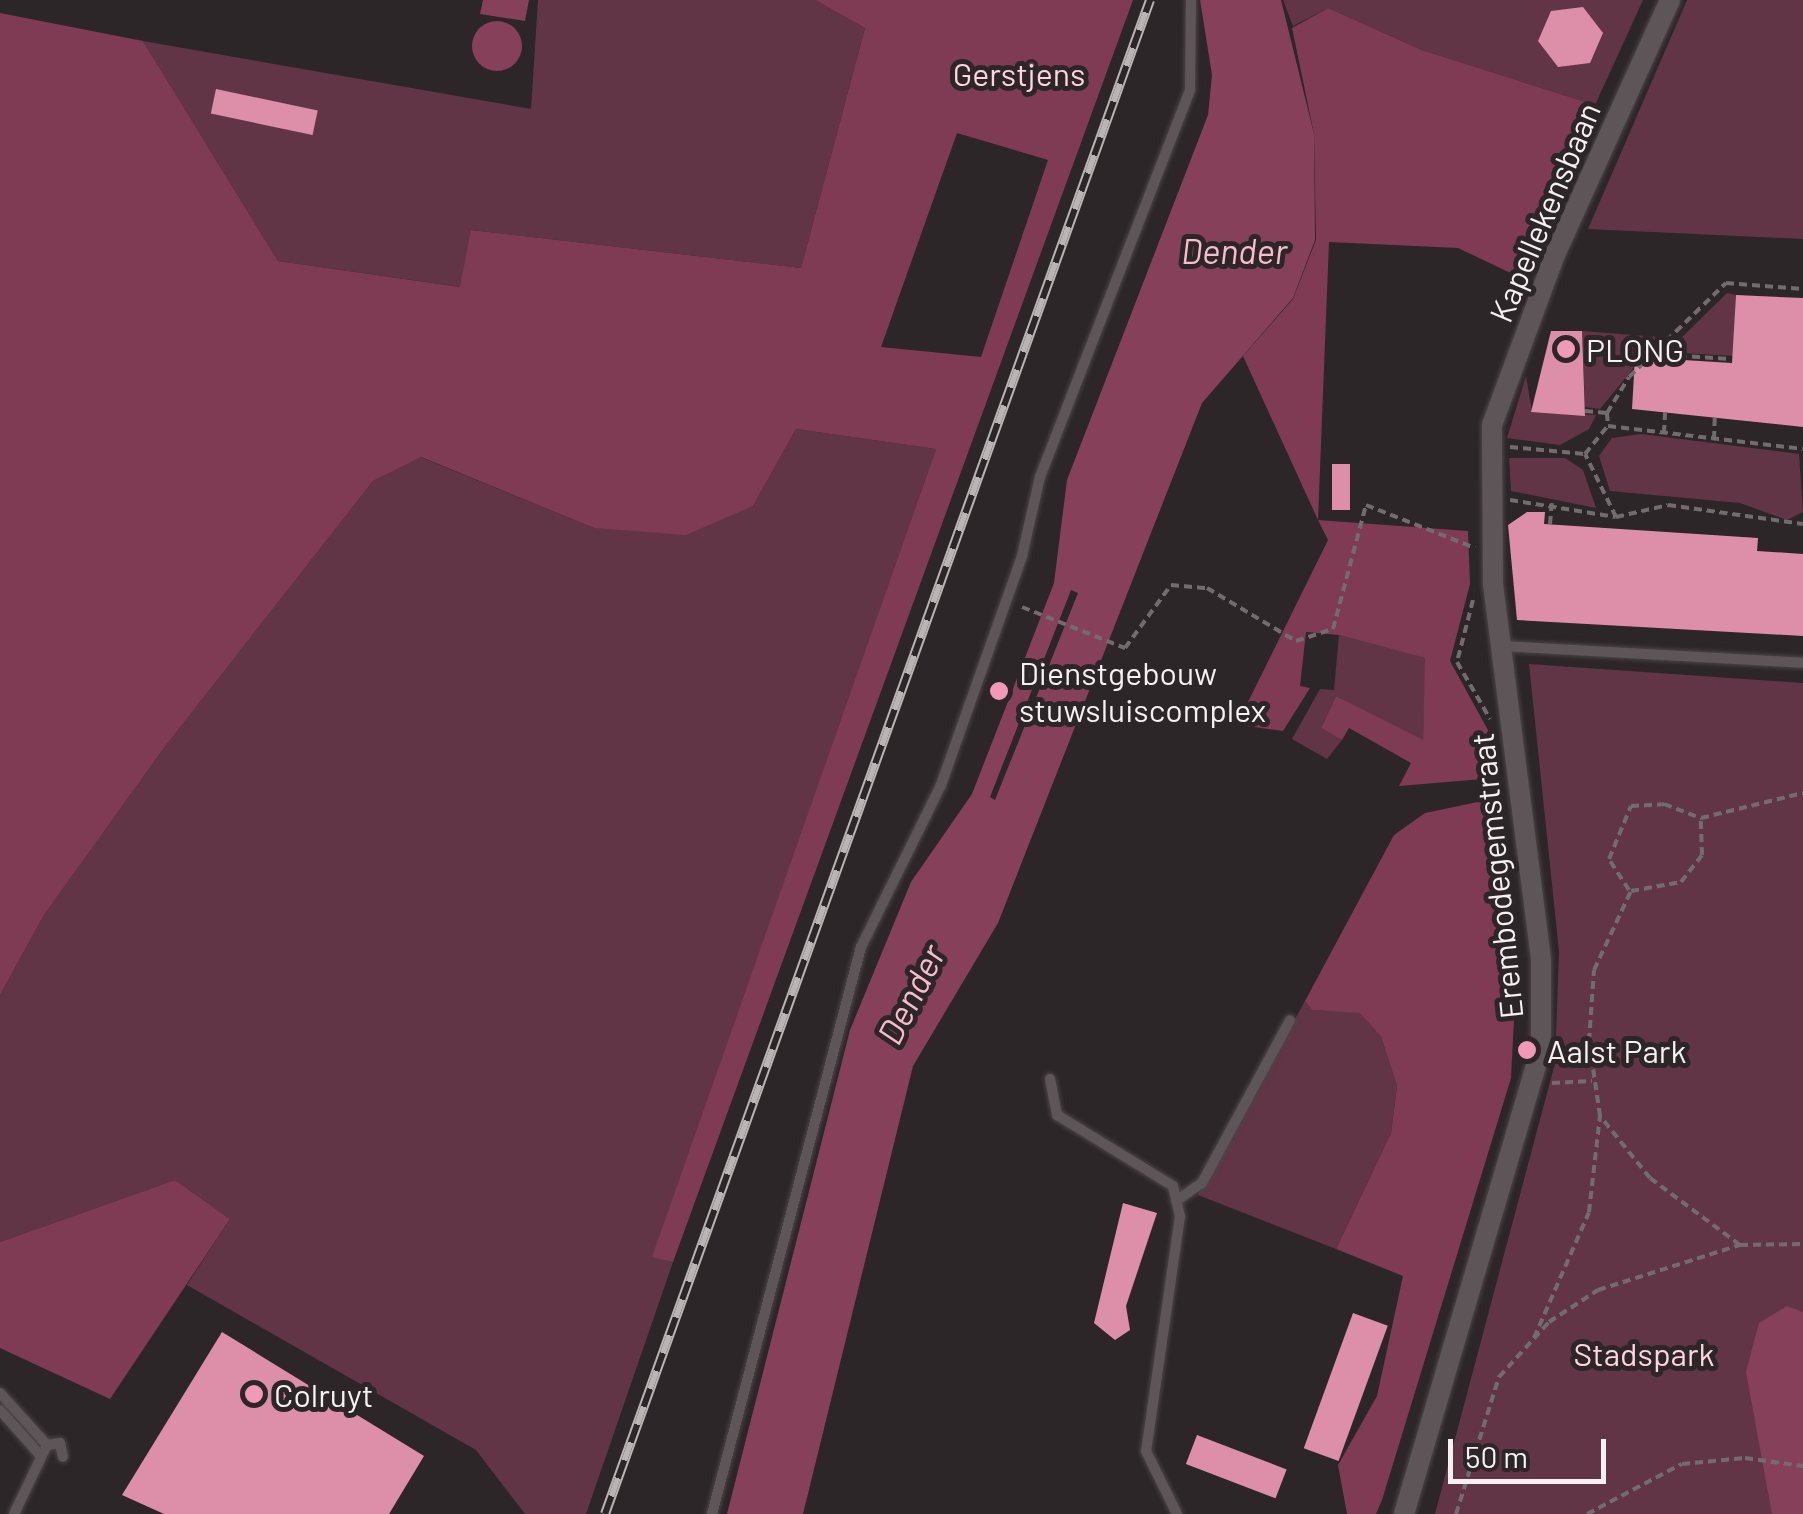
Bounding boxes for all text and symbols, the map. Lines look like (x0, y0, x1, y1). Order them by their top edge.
park label: Gerstjens (953, 54, 1085, 92)
street label: Kapellekensbaan (1480, 96, 1608, 328)
water label: Dender (1181, 229, 1287, 271)
place label: PLONG (1586, 330, 1684, 368)
marker: PLONG (1555, 338, 1577, 360)
place label: Dienstgebouw stuwsluiscomplex (1019, 654, 1266, 729)
marker: Dienstgebouw stuwsluiscomplex (988, 680, 1010, 702)
street label: Erembodegemstraat (1462, 731, 1530, 1021)
water label: Dender (867, 937, 953, 1051)
place label: Aalst Park (1547, 1031, 1686, 1069)
marker: Aalst Park (1516, 1039, 1538, 1061)
park label: Stadspark (1573, 1334, 1715, 1372)
place label: Colruyt (274, 1375, 373, 1413)
marker: Colruyt (243, 1383, 265, 1405)
scale bar (1453, 1419, 1610, 1481)
text: 50 m (1465, 1438, 1528, 1474)

